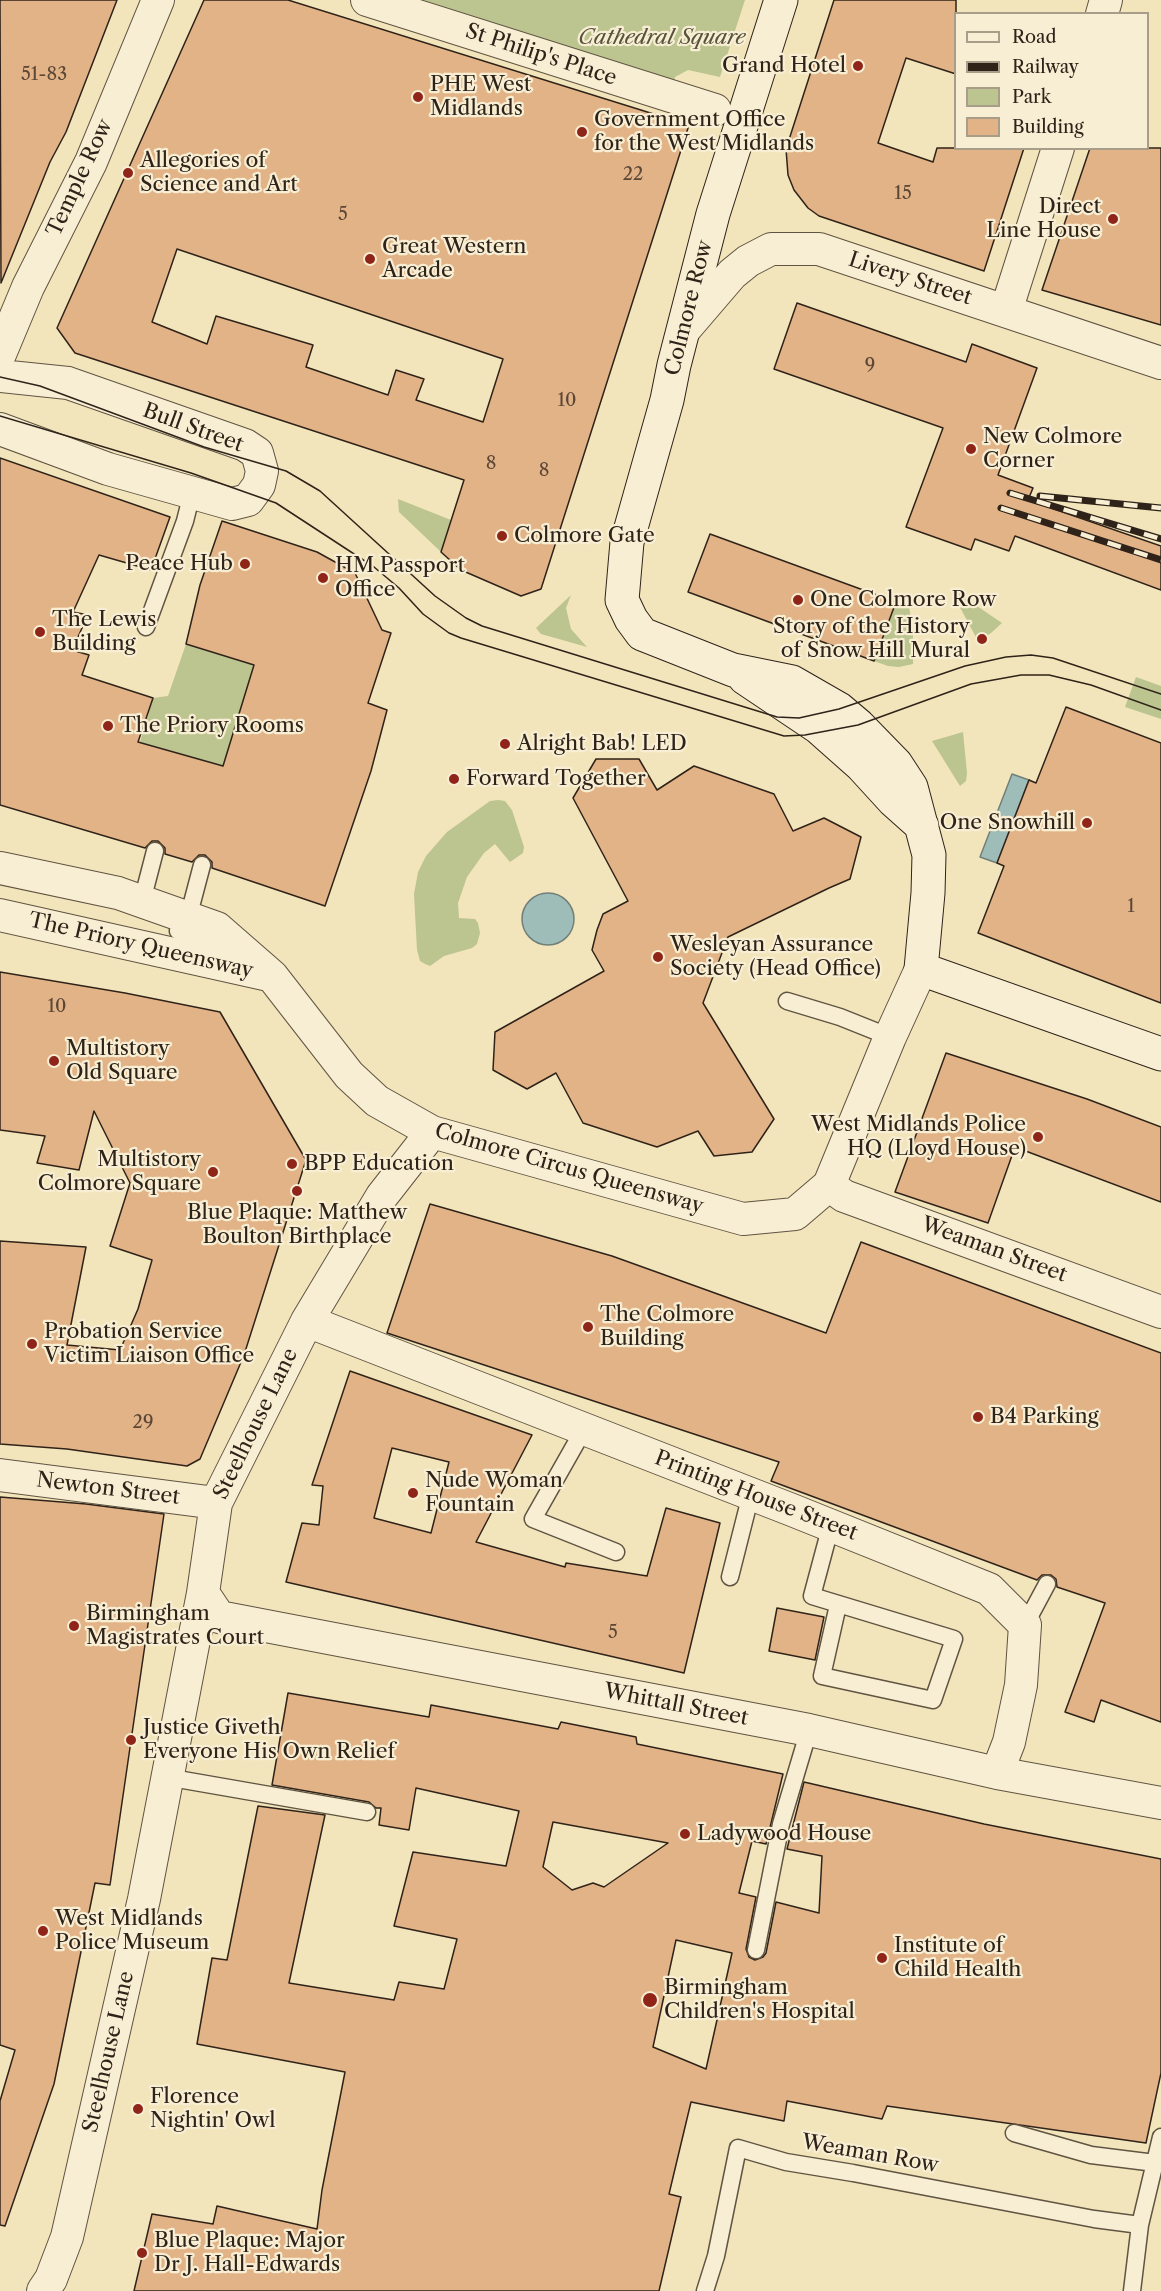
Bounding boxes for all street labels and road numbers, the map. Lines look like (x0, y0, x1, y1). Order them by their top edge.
street label: St Philip's Place (462, 19, 620, 91)
street label: Temple Row (42, 115, 118, 241)
street label: Colmore Row (660, 238, 718, 378)
street label: Livery Street (845, 247, 975, 311)
street label: Bull Street (139, 398, 247, 458)
street label: The Priory Queensway (26, 908, 256, 984)
street label: Colmore Circus Queensway (432, 1118, 706, 1220)
street label: Weaman Street (918, 1212, 1070, 1288)
street label: Steelhouse Lane (209, 1344, 303, 1504)
street label: Printing House Street (651, 1446, 861, 1546)
street label: Newton Street (35, 1468, 181, 1510)
street label: Whittall Street (602, 1679, 750, 1731)
street label: Steelhouse Lane (78, 1969, 140, 2135)
street label: Weaman Row (800, 2130, 940, 2178)

